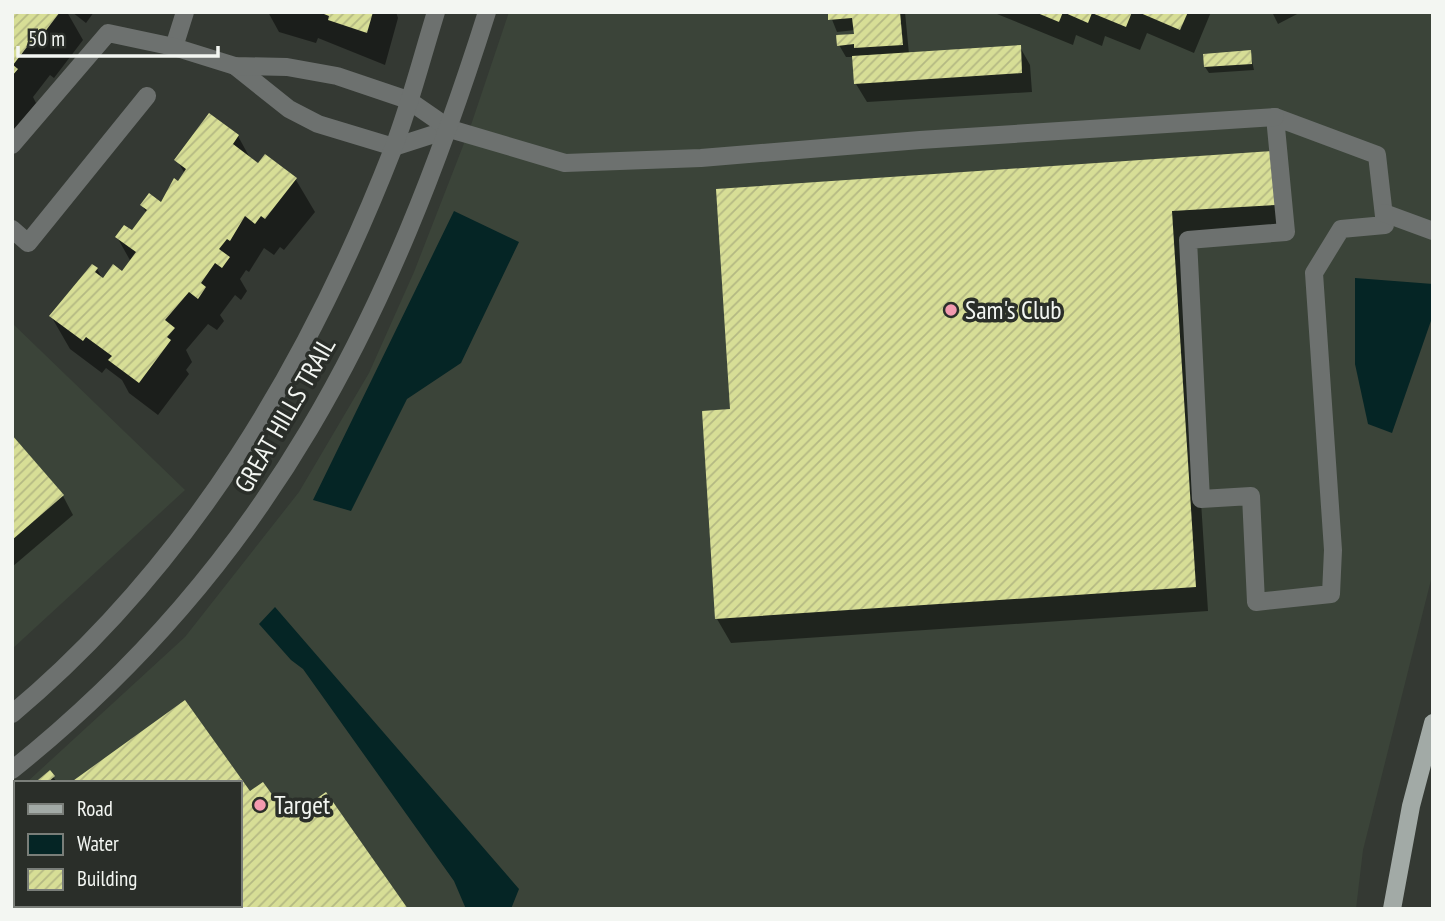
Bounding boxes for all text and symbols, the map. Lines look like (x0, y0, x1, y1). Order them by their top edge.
scale bar (18, 14, 217, 58)
text: 50 m (28, 25, 65, 52)
place label: Sam's Club (965, 293, 1062, 326)
marker: Sam's Club (943, 302, 959, 318)
street label: GREAT HILLS TRAIL (227, 331, 342, 498)
legend (14, 781, 242, 907)
place label: Target (274, 788, 330, 821)
text: Road (77, 795, 113, 822)
marker: Target (252, 797, 268, 813)
text: Water (77, 830, 119, 857)
text: Building (77, 865, 137, 892)

